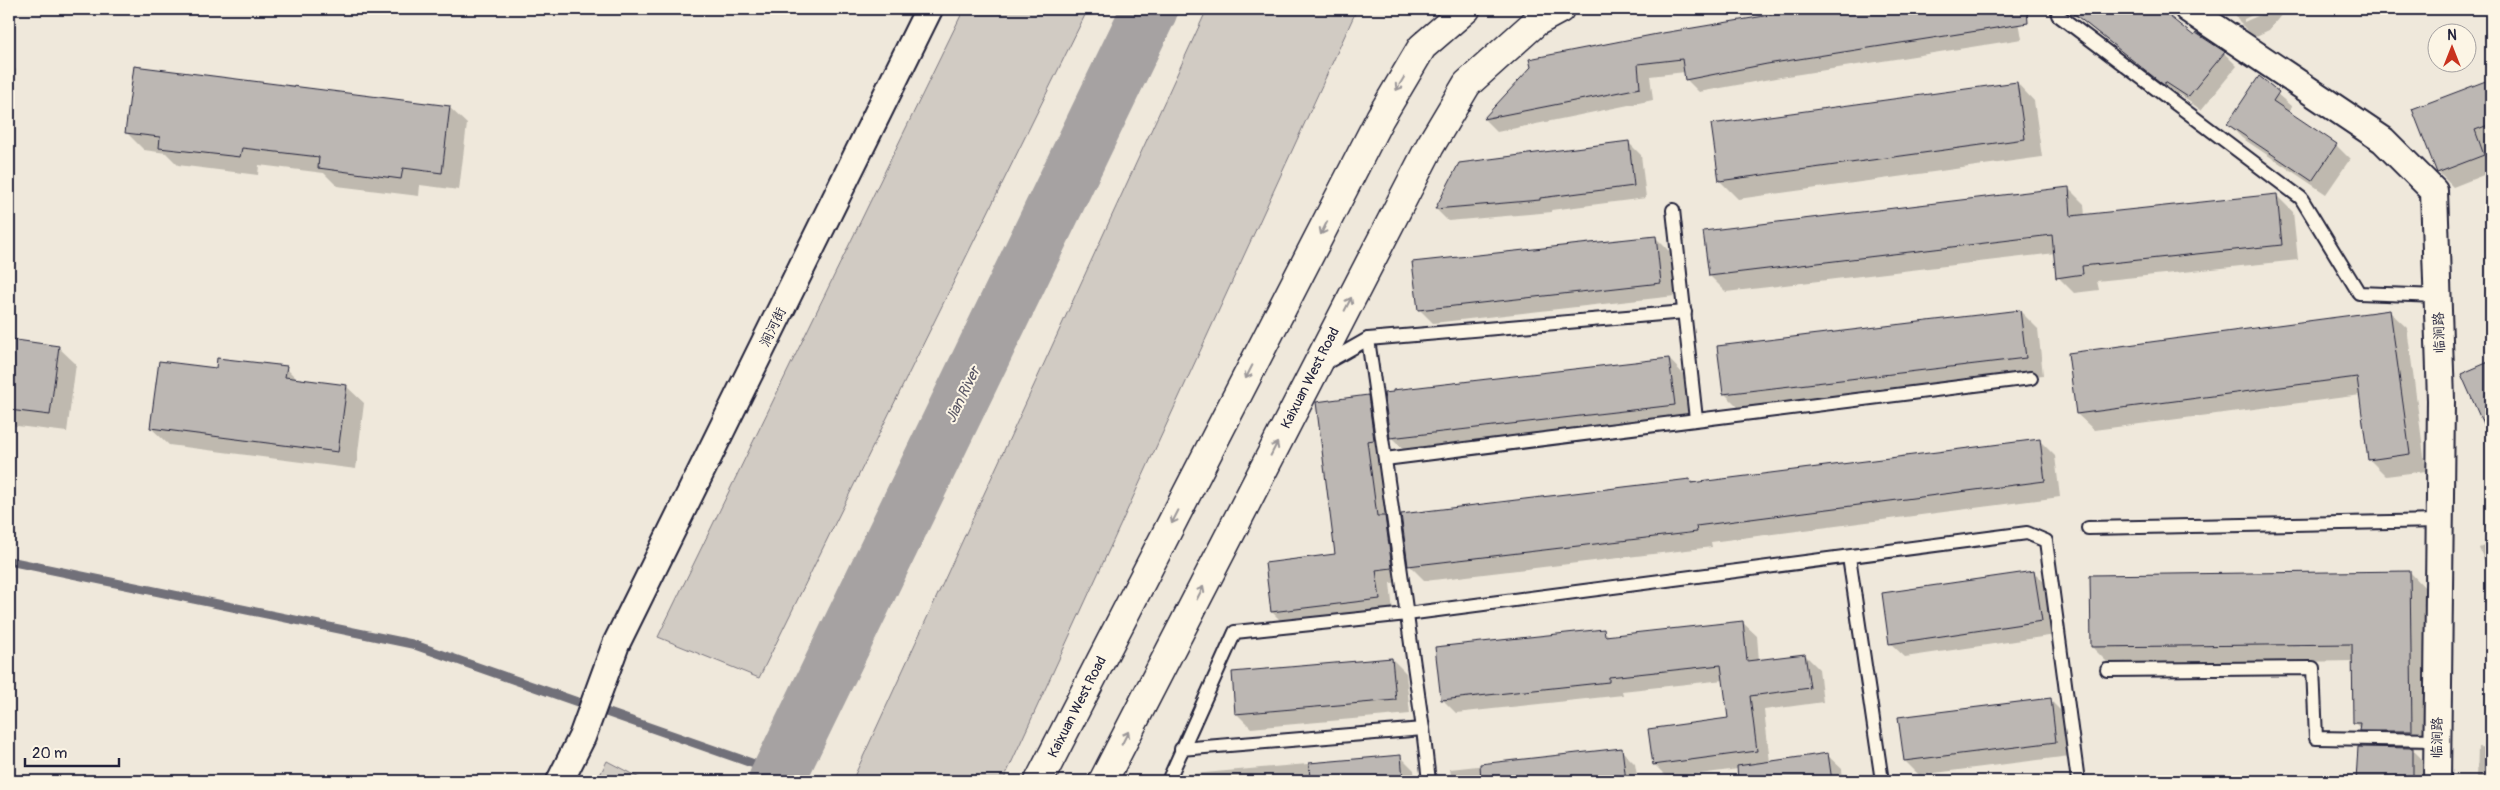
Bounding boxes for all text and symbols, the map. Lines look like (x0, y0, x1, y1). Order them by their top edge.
north arrow (2428, 22, 2478, 72)
text: N (2447, 27, 2457, 44)
one-way arrow (1395, 77, 1405, 91)
one-way arrow (1319, 220, 1328, 235)
one-way arrow (1343, 297, 1353, 312)
street label: 涧河街 (756, 304, 790, 350)
street label: 临涧路 (2430, 312, 2448, 354)
street label: Kaixuan West Road (1277, 324, 1343, 431)
water label: Jian River (941, 363, 985, 426)
one-way arrow (1244, 364, 1253, 379)
one-way arrow (1270, 442, 1279, 457)
one-way arrow (1170, 509, 1179, 524)
one-way arrow (1195, 586, 1205, 601)
street label: Kaixuan West Road (1044, 653, 1110, 760)
street label: 临涧路 (2428, 717, 2446, 759)
one-way arrow (1121, 731, 1130, 746)
scale bar (25, 735, 119, 767)
text: 20 m (32, 744, 67, 763)

